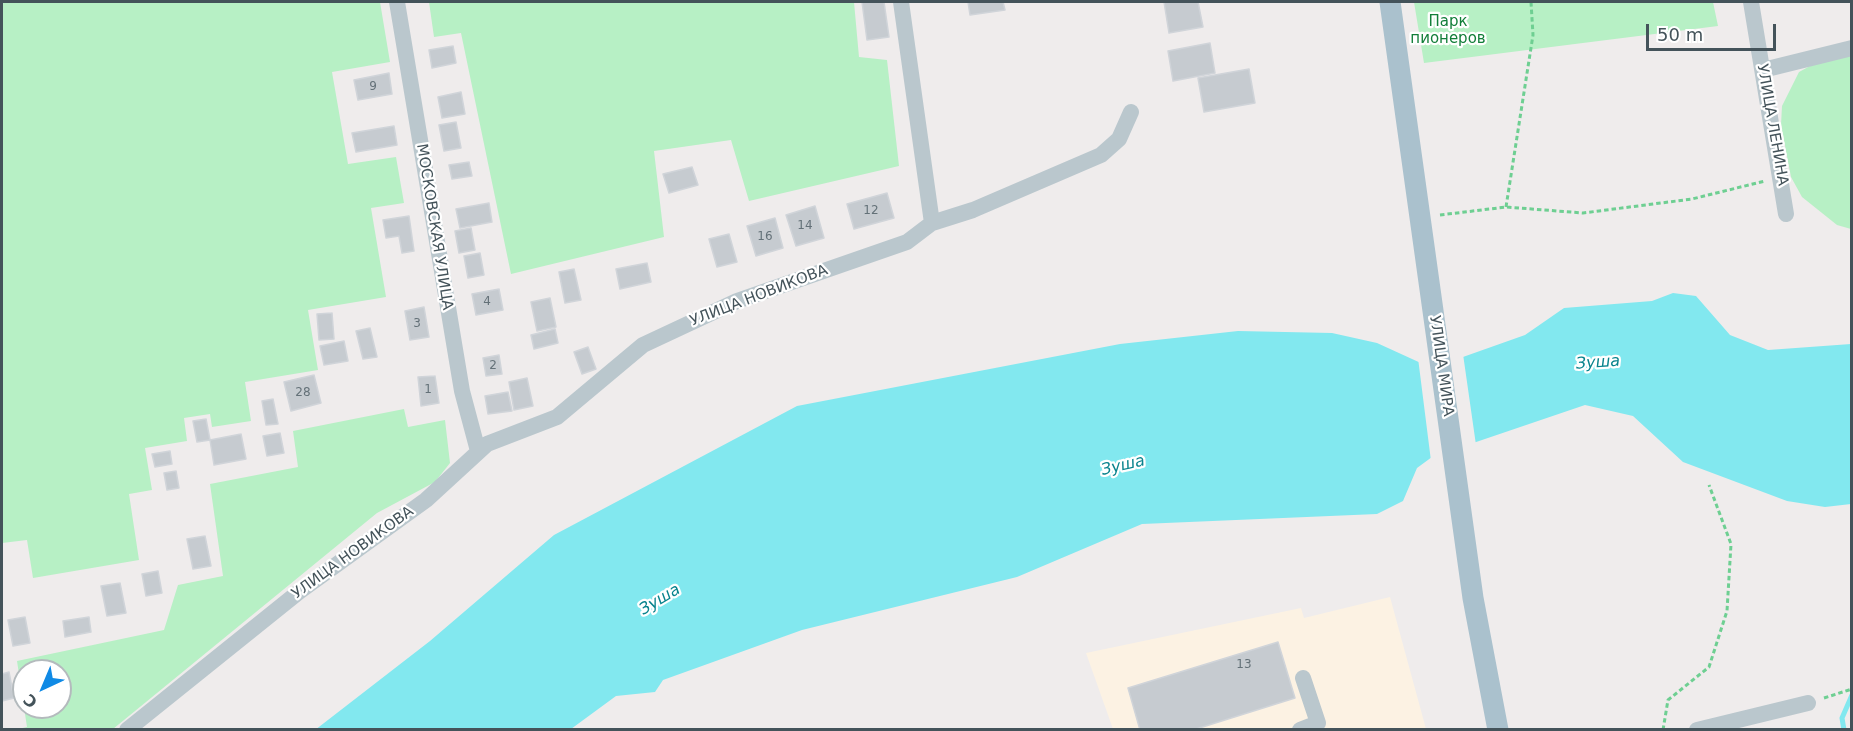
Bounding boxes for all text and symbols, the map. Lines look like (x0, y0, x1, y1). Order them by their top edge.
scale bar (1649, 12, 1780, 50)
park label: Парк пионеров (1410, 13, 1486, 48)
text: 50 m (1657, 24, 1703, 45)
street label: УЛИЦА ЛЕНИНА (1752, 63, 1792, 187)
house number: 9 (369, 80, 377, 94)
street label: МОСКОВСКАЯ УЛИЦА (412, 143, 456, 311)
house number: 12 (863, 204, 879, 218)
house number: 14 (797, 219, 813, 233)
house number: 16 (757, 230, 773, 244)
street label: УЛИЦА НОВИКОВА (688, 261, 830, 331)
house number: 4 (483, 295, 491, 309)
street label: УЛИЦА МИРА (1425, 314, 1457, 418)
house number: 3 (413, 317, 421, 331)
water label: Зуша (1575, 352, 1621, 374)
house number: 2 (489, 359, 497, 373)
house number: 1 (424, 383, 432, 397)
house number: 28 (295, 386, 311, 400)
water label: Зуша (1099, 452, 1147, 480)
street label: УЛИЦА НОВИКОВА (289, 503, 417, 603)
water label: Зуша (636, 580, 684, 620)
house number: 13 (1236, 658, 1252, 672)
north arrow (12, 659, 72, 719)
text: С (20, 690, 41, 712)

